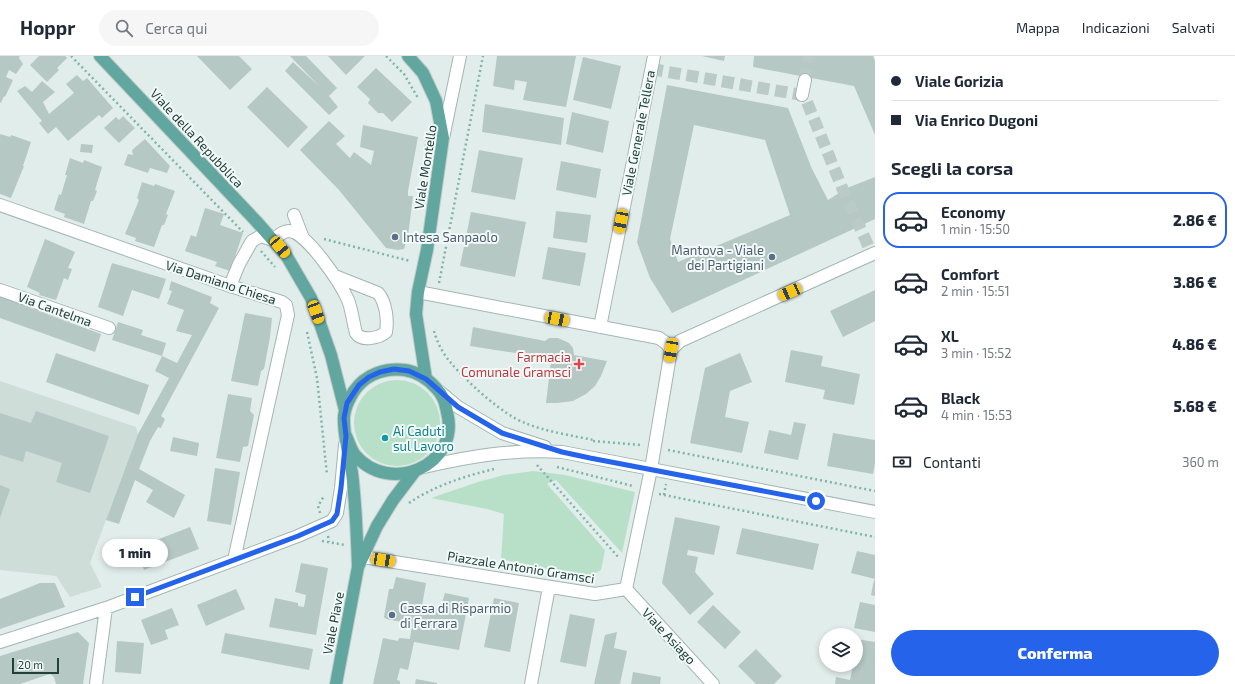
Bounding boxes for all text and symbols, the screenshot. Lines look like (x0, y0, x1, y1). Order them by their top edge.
search box (99, 10, 379, 46)
text: Hoppr (20, 16, 75, 39)
icon: search (113, 17, 135, 39)
text: Cerca qui (145, 19, 207, 37)
text: Mappa (1016, 19, 1060, 36)
text: Indicazioni (1082, 19, 1150, 36)
text: Salvati (1172, 19, 1215, 36)
street label: Viale Generale Tellera (618, 69, 658, 197)
text: Viale Gorizia (915, 72, 1004, 90)
street label: Viale della Repubblica (147, 85, 247, 191)
text: Via Enrico Dugoni (915, 111, 1038, 129)
street label: Viale Montello (410, 124, 440, 210)
text: Scegli la corsa (891, 157, 1013, 179)
icon: car (893, 202, 929, 238)
text: Economy (941, 203, 1006, 221)
car (613, 208, 629, 234)
text: 2.86 € (1173, 211, 1217, 229)
text: 1 min · 15:50 (941, 221, 1010, 237)
place label: Intesa Sanpaolo (403, 229, 498, 245)
marker: Intesa Sanpaolo (390, 232, 400, 242)
car (268, 234, 292, 260)
place label: Mantova - Viale dei Partigiani (671, 242, 764, 273)
marker: Mantova - Viale dei Partigiani (767, 252, 777, 262)
street label: Via Damiano Chiesa (164, 257, 278, 307)
icon: car (893, 264, 929, 300)
text: Comfort (941, 265, 999, 283)
text: 3.86 € (1173, 273, 1217, 291)
car (777, 282, 803, 302)
text: 2 min · 15:51 (941, 283, 1010, 299)
street label: Via Cantelma (16, 288, 94, 330)
car (306, 299, 326, 325)
car (544, 311, 570, 327)
icon: car (893, 326, 929, 362)
text: XL (941, 327, 959, 345)
text: 4.86 € (1172, 335, 1217, 353)
car (663, 337, 679, 363)
text: 3 min · 15:52 (941, 345, 1012, 361)
place label: Farmacia Comunale Gramsci (461, 349, 571, 380)
marker: Farmacia Comunale Gramsci (574, 359, 584, 369)
icon: car (893, 388, 929, 424)
text: Black (941, 389, 980, 407)
text: 5.68 € (1173, 397, 1217, 415)
text: 4 min · 15:53 (941, 407, 1012, 423)
place label: Ai Caduti sul Lavoro (393, 423, 454, 454)
marker: Ai Caduti sul Lavoro (380, 433, 390, 443)
icon: cash (891, 451, 913, 473)
text: Contanti (923, 453, 981, 471)
text: 360 m (1182, 454, 1219, 470)
route start (807, 492, 825, 510)
callout: 1 min (102, 539, 168, 567)
text: 1 min (119, 545, 151, 561)
street label: Piazzale Antonio Gramsci (446, 547, 596, 587)
car (370, 552, 396, 568)
route end (126, 588, 144, 606)
street label: Viale Piave (319, 590, 347, 656)
place label: Cassa di Risparmio di Ferrara (400, 600, 511, 631)
street label: Viale Asiago (639, 604, 699, 668)
marker: Cassa di Risparmio di Ferrara (387, 610, 397, 620)
map controls (819, 628, 863, 672)
button: layers (819, 628, 863, 672)
button: Conferma (891, 630, 1219, 676)
scale bar (12, 656, 59, 675)
text: 20 m (18, 658, 43, 671)

